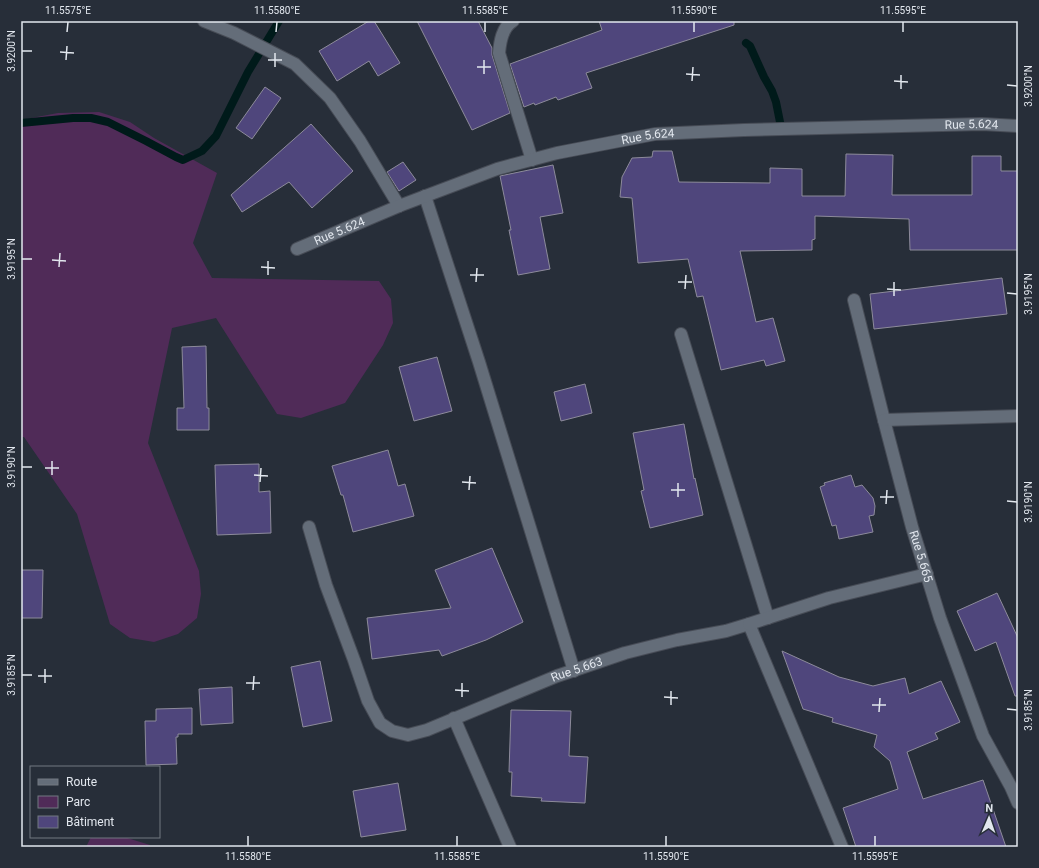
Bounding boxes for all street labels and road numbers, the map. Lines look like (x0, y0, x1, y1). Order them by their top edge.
street label: Rue 5.624 (945, 117, 999, 132)
street label: Rue 5.624 (620, 126, 675, 147)
street label: Rue 5.624 (312, 214, 367, 248)
street label: Rue 5.665 (906, 529, 936, 584)
street label: Rue 5.663 (549, 654, 604, 685)

